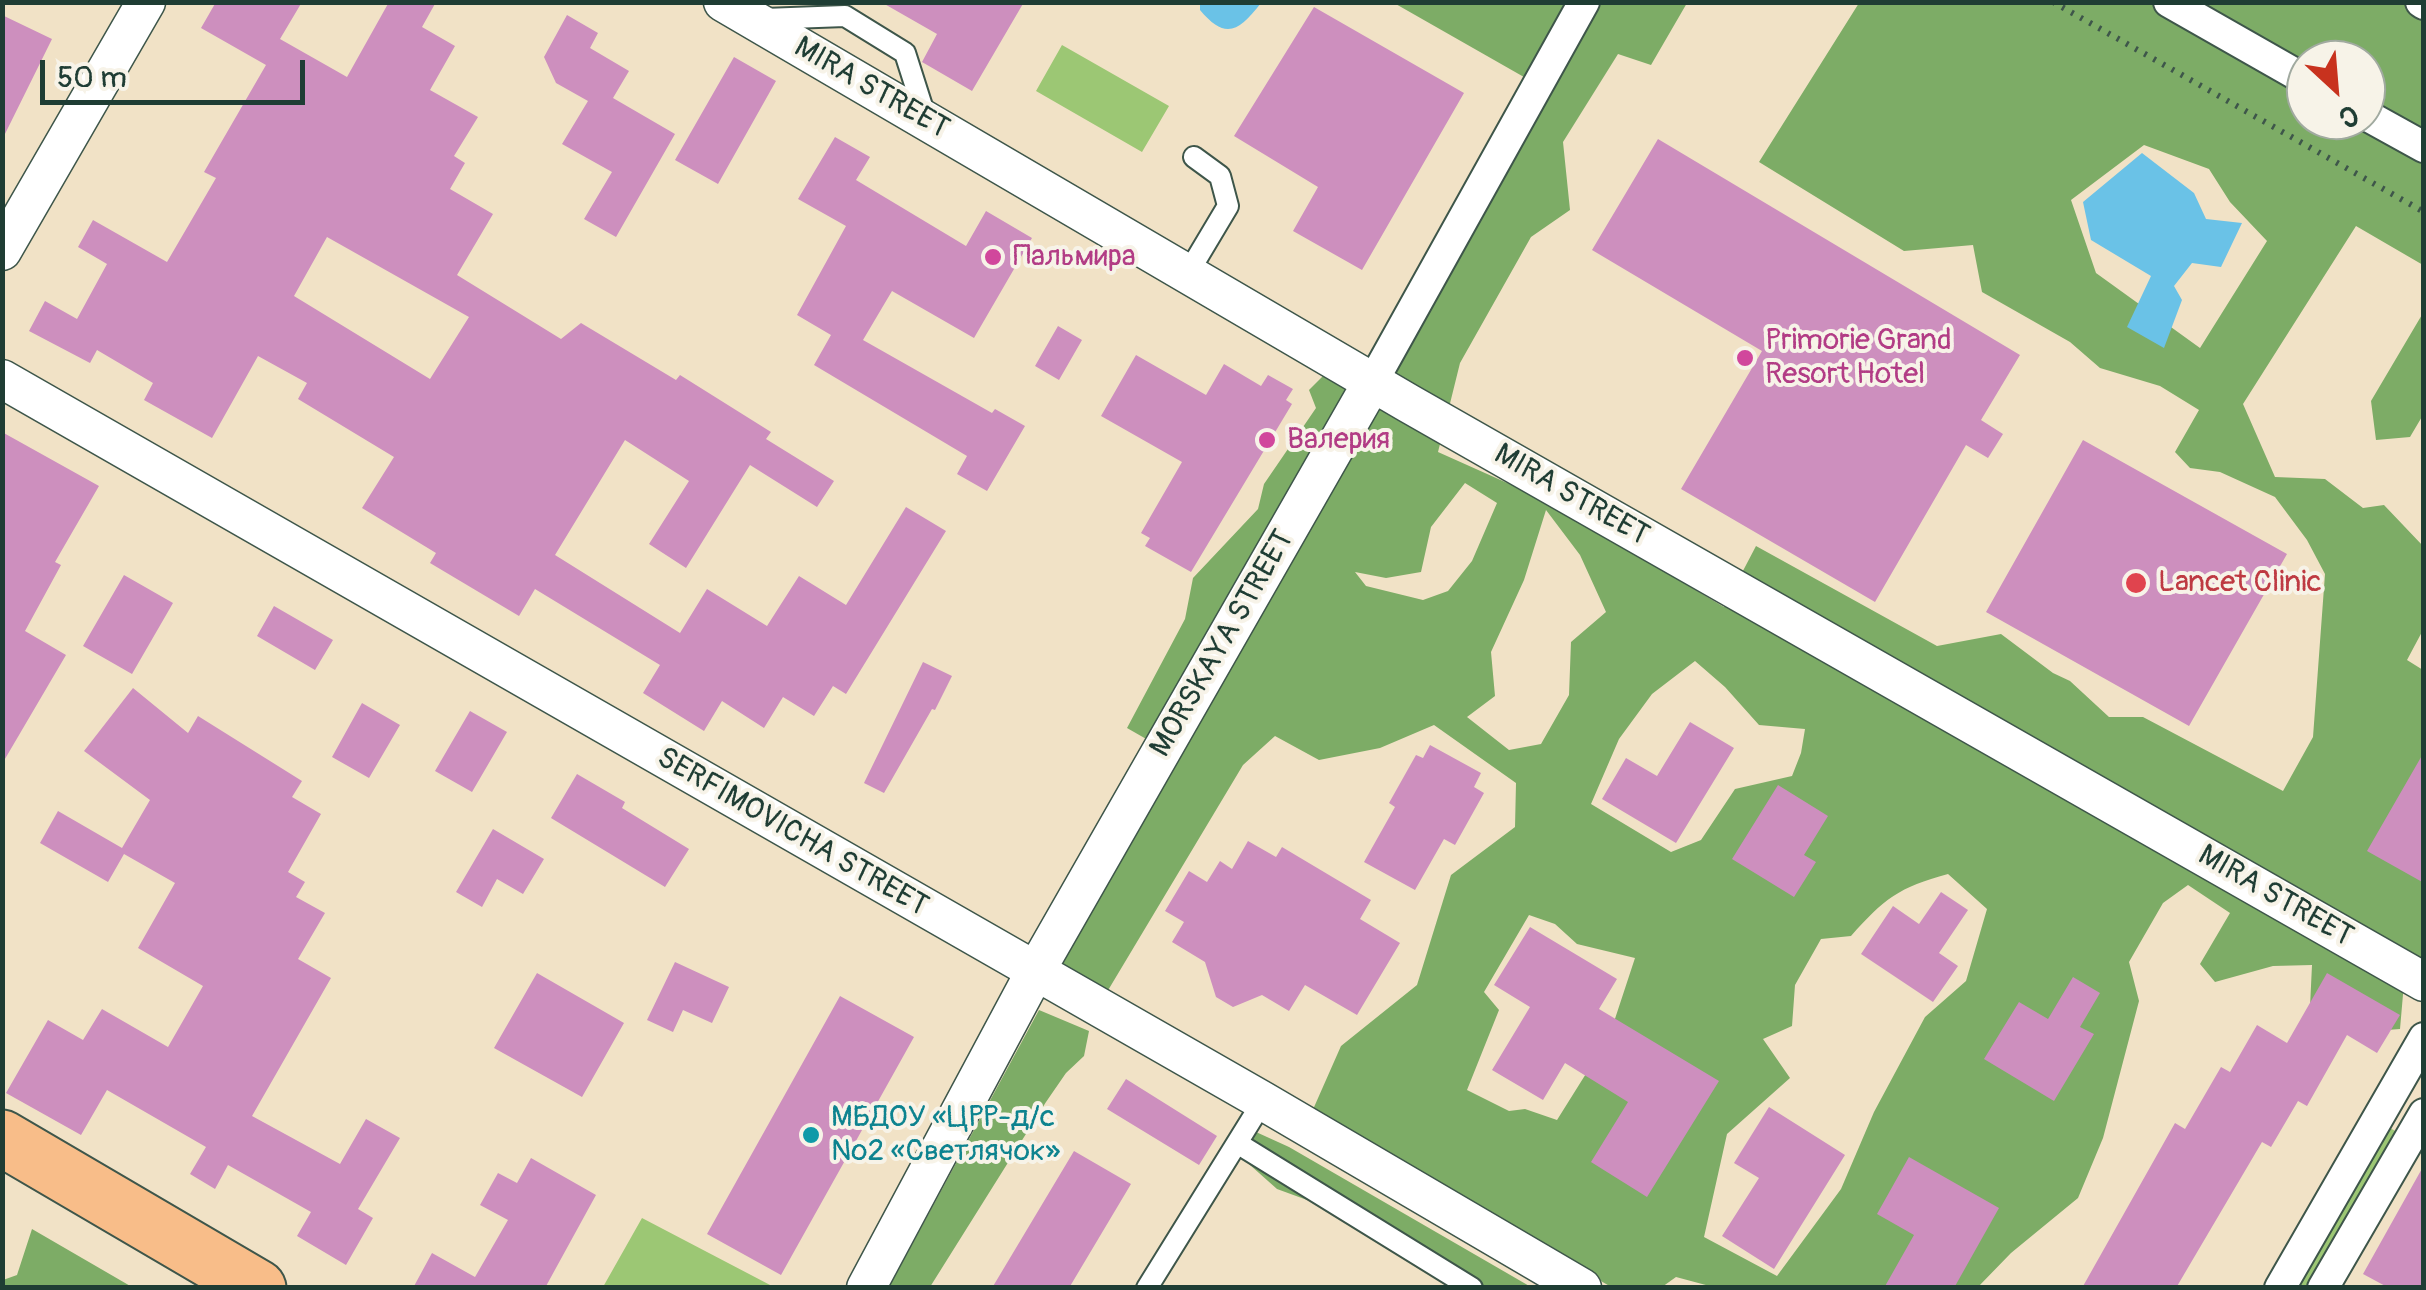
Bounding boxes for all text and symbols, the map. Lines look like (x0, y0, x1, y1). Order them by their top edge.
street label: MIRA STREET (787, 30, 955, 148)
scale bar (45, 40, 310, 102)
north arrow (2286, 40, 2386, 140)
text: 50 m (57, 59, 127, 96)
text: С (2333, 96, 2364, 135)
place label: Пальмира (1013, 239, 1136, 275)
marker: Пальмира (982, 246, 1004, 268)
place label: Primorie Grand Resort Hotel (1765, 323, 1952, 394)
marker: Primorie Grand Resort Hotel (1734, 347, 1756, 369)
place label: Валерия (1287, 422, 1390, 458)
marker: Валерия (1256, 429, 1278, 451)
street label: MIRA STREET (1487, 437, 1655, 555)
street label: MORSKAYA STREET (1143, 524, 1303, 764)
place label: Lancet Clinic (2158, 565, 2322, 601)
marker: Lancet Clinic (2123, 570, 2149, 596)
street label: SERFIMOVICHA STREET (650, 741, 934, 925)
street label: MIRA STREET (2191, 838, 2359, 956)
place label: МБДОУ «ЦРР-д/с №2 «Светлячок» (831, 1100, 1060, 1170)
marker: МБДОУ «ЦРР-д/с №2 «Светлячок» (800, 1124, 822, 1146)

